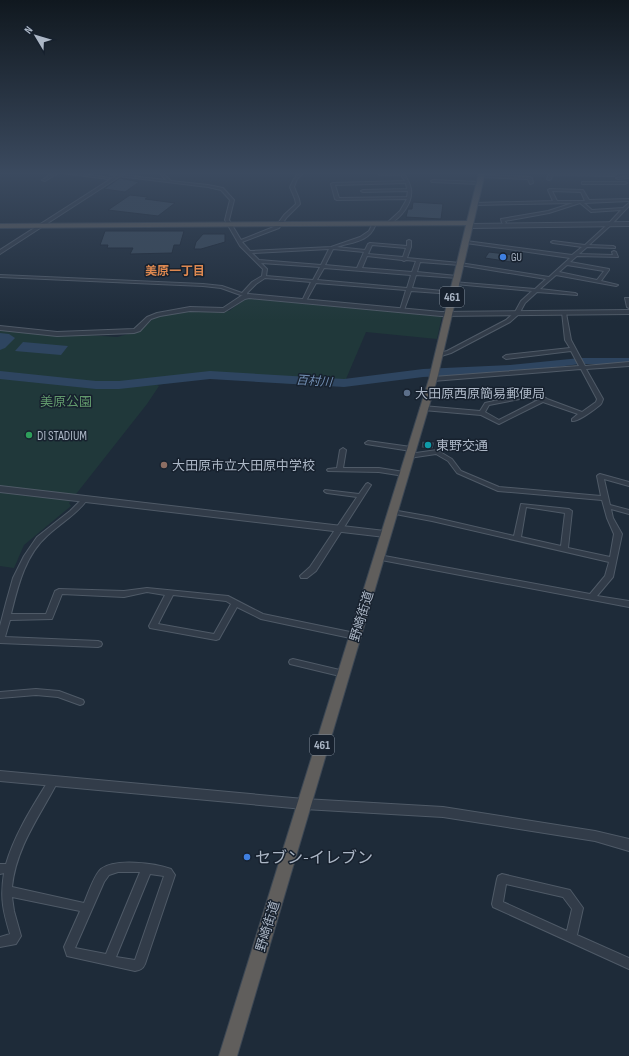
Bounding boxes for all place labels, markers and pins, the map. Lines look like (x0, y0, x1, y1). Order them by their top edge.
place label: GU (511, 251, 522, 264)
marker: GU (498, 252, 508, 262)
place label: 大田原西原簡易郵便局 (415, 386, 545, 402)
marker: 大田原西原簡易郵便局 (402, 388, 412, 398)
place label: DI STADIUM (37, 428, 87, 444)
marker: DI STADIUM (24, 430, 34, 440)
place label: 東野交通 (436, 438, 488, 454)
marker: 東野交通 (423, 440, 433, 450)
place label: 大田原市立大田原中学校 (172, 458, 315, 474)
marker: 大田原市立大田原中学校 (159, 460, 169, 470)
place label: セブン-イレブン (255, 849, 373, 868)
marker: セブン-イレブン (242, 852, 252, 862)

